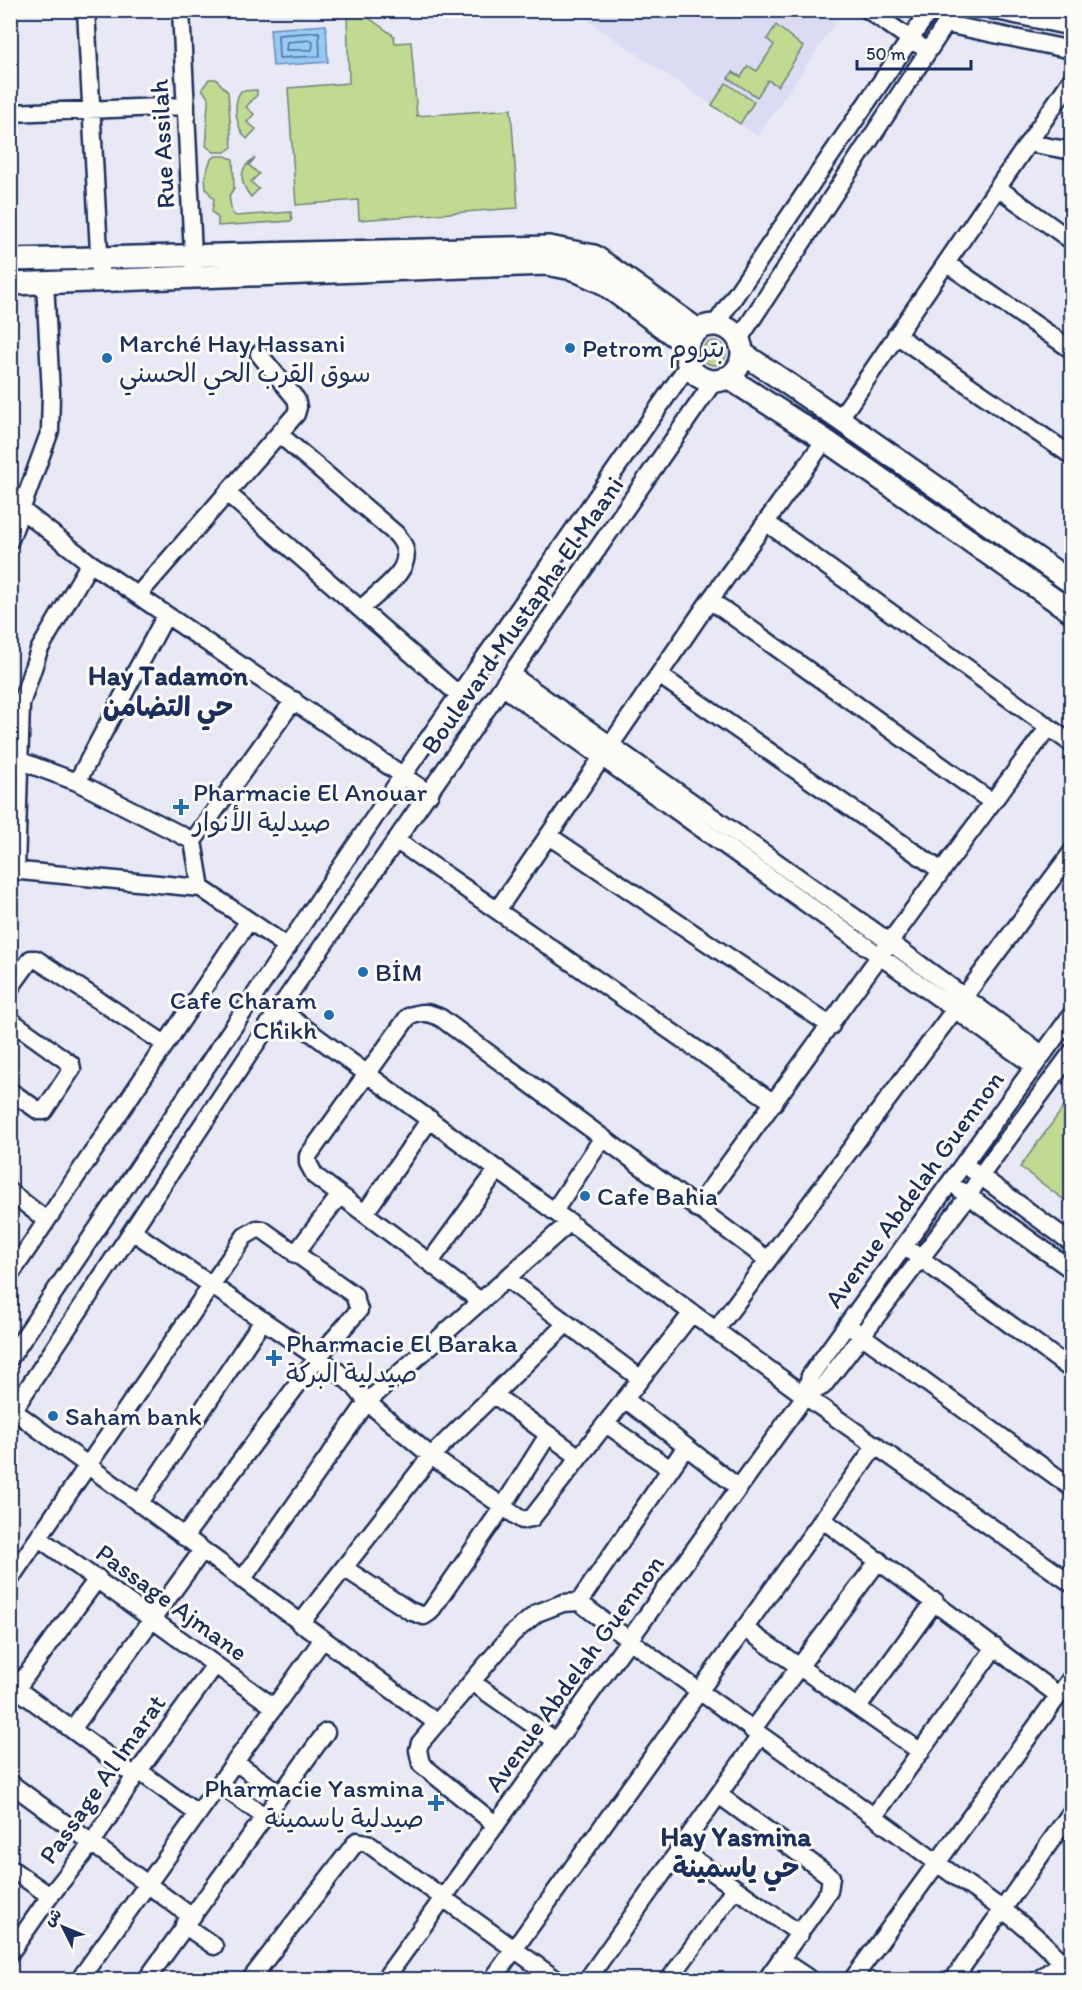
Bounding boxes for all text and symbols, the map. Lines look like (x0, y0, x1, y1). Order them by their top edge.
scale bar (857, 33, 971, 71)
text: 50 m (866, 43, 906, 65)
street label: Rue Assilah (143, 78, 181, 210)
place label: Marché Hay Hassani سوق القرب الحي الحسني (119, 327, 371, 396)
place label: Petrom بتروم (582, 332, 725, 368)
marker: Petrom بتروم (563, 341, 577, 355)
marker: Marché Hay Hassani سوق القرب الحي الحسني (100, 351, 114, 365)
street label: Boulevard Mustapha El Maani (414, 470, 630, 760)
district label: Hay Tadamon حي التضامن (88, 659, 249, 731)
place label: Pharmacie El Anouar صيدلية الأنوار (191, 776, 428, 838)
marker: Pharmacie El Anouar صيدلية الأنوار (174, 800, 188, 814)
place label: BİM (375, 956, 422, 988)
marker: BİM (356, 965, 370, 979)
place label: Cafe Charam Chikh (170, 984, 317, 1046)
marker: Cafe Charam Chikh (322, 1008, 336, 1022)
street label: Avenue Abdelah Guennon (817, 1064, 1011, 1314)
place label: Cafe Bahia (597, 1180, 718, 1212)
marker: Cafe Bahia (578, 1189, 592, 1203)
place label: Pharmacie El Baraka صيدلية البركة (286, 1327, 518, 1389)
marker: Pharmacie El Baraka صيدلية البركة (267, 1351, 281, 1365)
place label: Saham bank (65, 1400, 202, 1432)
marker: Saham bank (46, 1409, 60, 1423)
street label: Passage Ajmane (90, 1536, 254, 1668)
street label: Avenue Abdelah Guennon (477, 1548, 671, 1798)
street label: Passage Al Imarat (32, 1688, 172, 1870)
place label: Pharmacie Yasmina صيدلية ياسمينة (204, 1772, 424, 1834)
marker: Pharmacie Yasmina صيدلية ياسمينة (429, 1796, 443, 1810)
district label: Hay Yasmina حي ياسمينة (661, 1820, 812, 1892)
north arrow (33, 1897, 93, 1957)
text: ش (39, 1904, 65, 1930)

